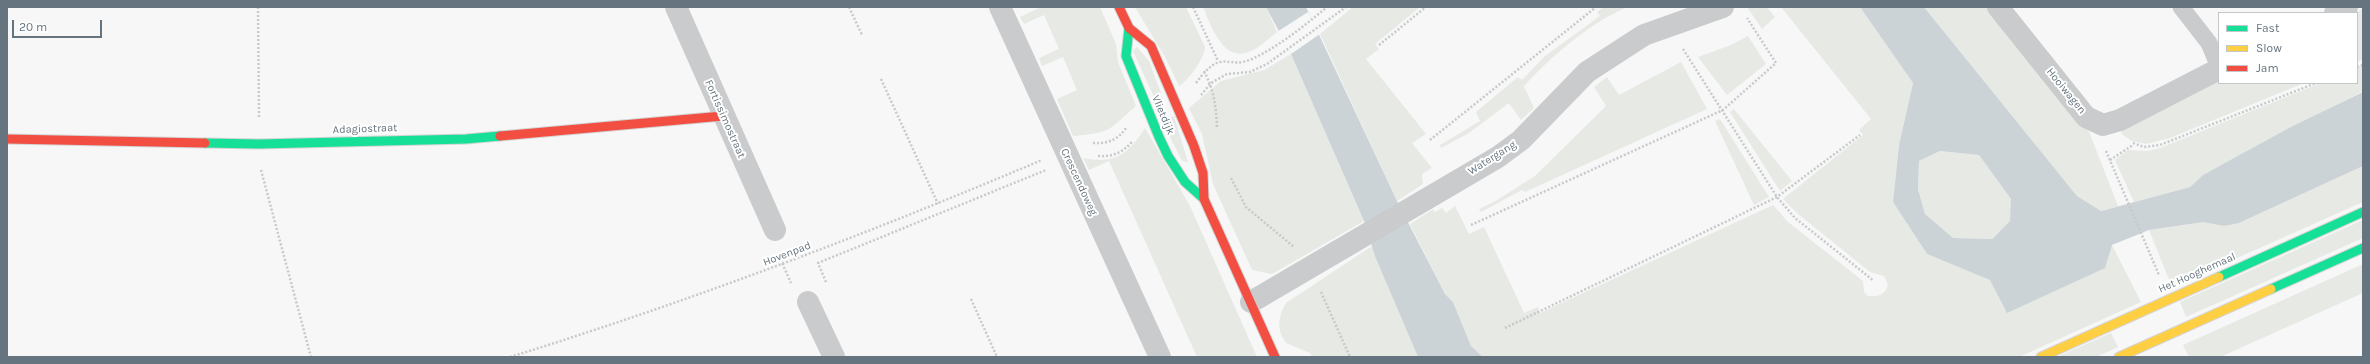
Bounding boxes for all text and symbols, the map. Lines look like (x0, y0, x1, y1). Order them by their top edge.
scale bar (14, 12, 104, 38)
legend (2218, 12, 2358, 84)
text: 20 m (19, 20, 47, 34)
text: Fast (2256, 21, 2279, 35)
text: Slow (2256, 41, 2282, 55)
text: Jam (2256, 61, 2279, 75)
street label: Hooiwagen (2044, 65, 2088, 117)
street label: Fortissimostraat (702, 78, 748, 160)
street label: Vlietdijk (1149, 93, 1177, 137)
street label: Adagiostraat (333, 121, 397, 137)
street label: Watergang (1466, 138, 1518, 178)
street label: Crescendoweg (1058, 146, 1100, 218)
street label: Hovenpad (761, 239, 813, 269)
street label: Het Hooghemaal (2156, 250, 2238, 296)

